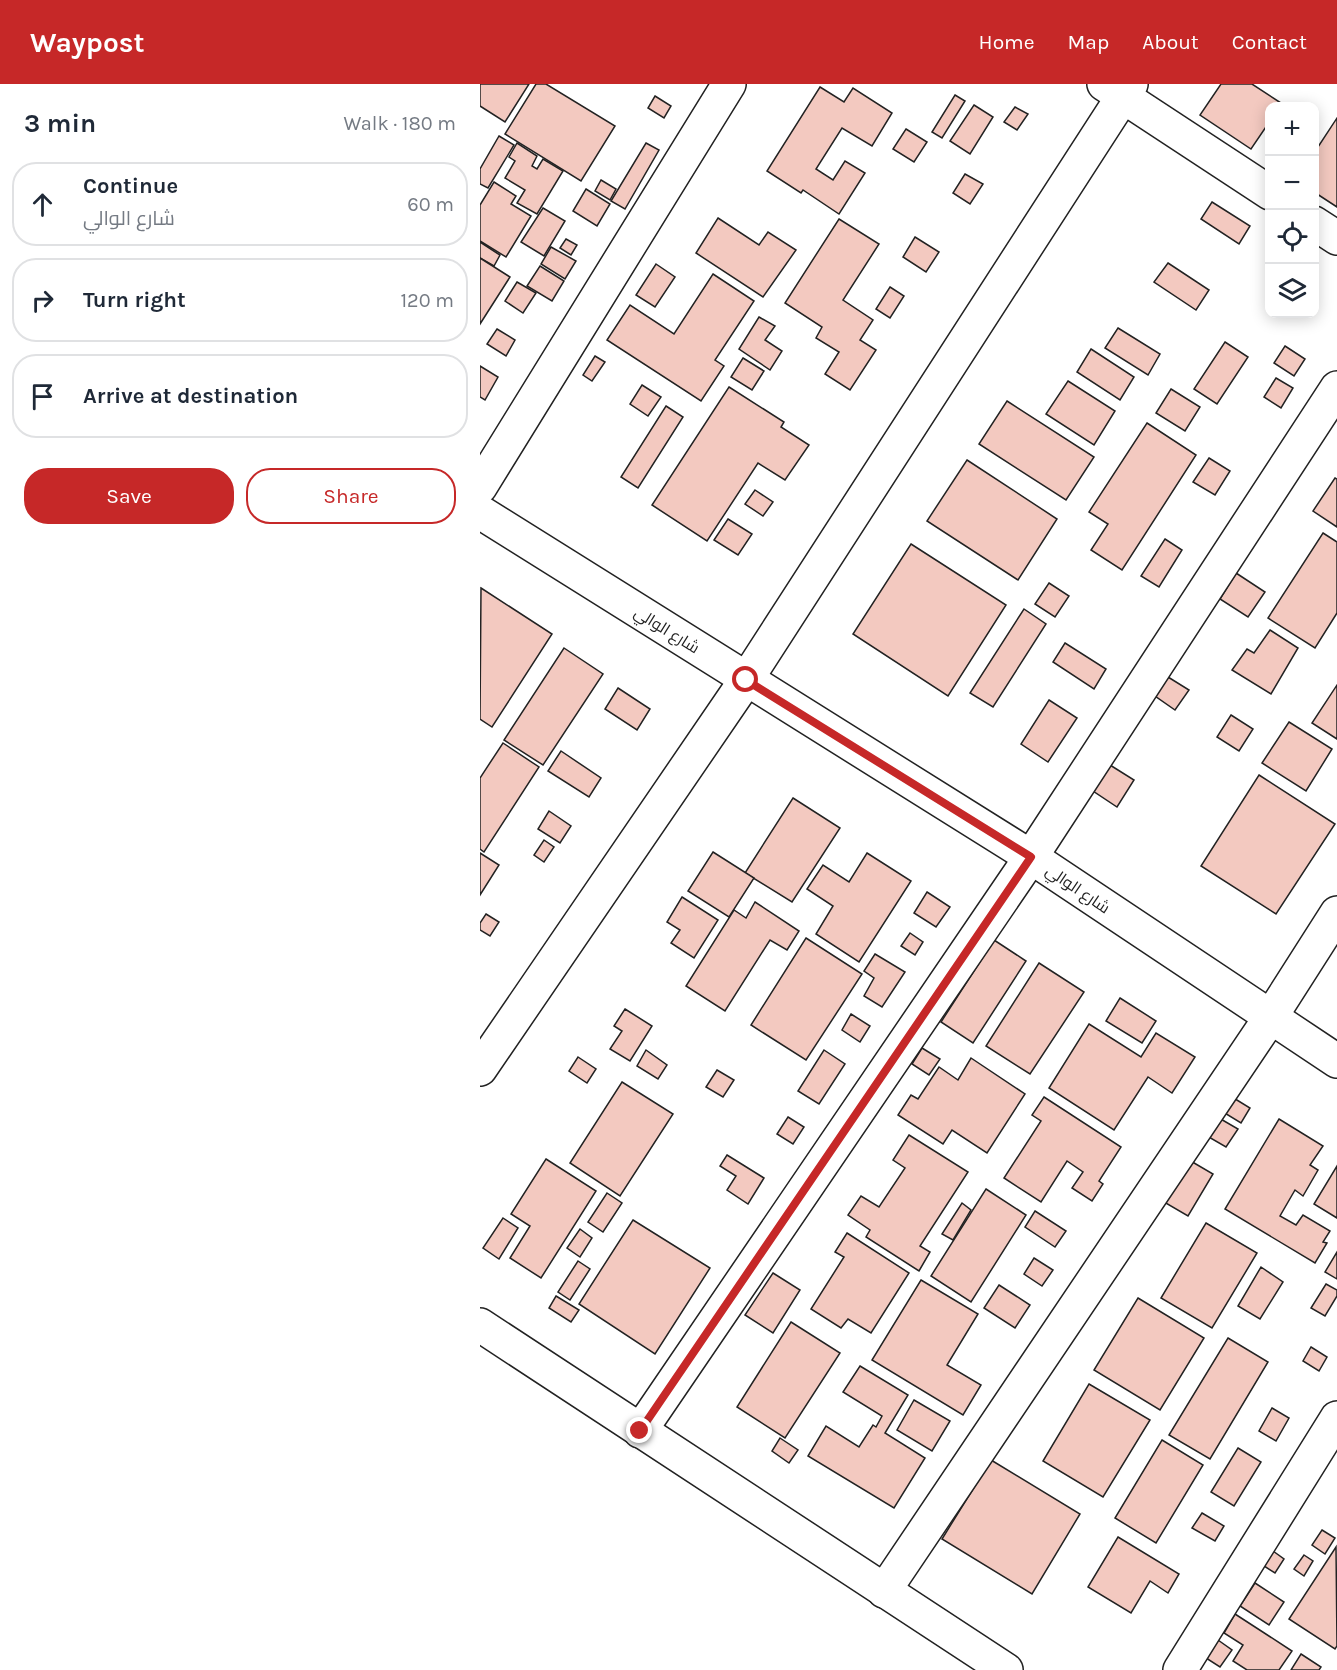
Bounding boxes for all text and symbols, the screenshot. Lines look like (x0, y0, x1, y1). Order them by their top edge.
text: Waypost (30, 26, 145, 59)
text: Home (979, 30, 1035, 54)
text: Map (1068, 30, 1109, 54)
text: About (1142, 30, 1199, 54)
text: Contact (1232, 30, 1307, 54)
map controls (1265, 102, 1319, 318)
button: + (1265, 102, 1319, 156)
text: 3 min (24, 108, 96, 139)
text: Walk · 180 m (344, 112, 456, 135)
button: − (1265, 156, 1319, 210)
text: Continue (83, 173, 178, 199)
icon: ahead (26, 188, 59, 221)
text: 60 m (407, 193, 454, 216)
text: شارع الوالي (83, 207, 175, 230)
button: locate (1265, 210, 1319, 264)
button: layers (1265, 264, 1319, 318)
icon: right (26, 284, 59, 317)
text: Turn right (83, 287, 186, 313)
text: 120 m (400, 289, 454, 312)
icon: arrive (26, 380, 59, 413)
text: Arrive at destination (83, 383, 298, 409)
button: Save (24, 468, 234, 524)
button: Share (246, 468, 456, 524)
street label: شارع الوالي (629, 603, 703, 661)
route start (732, 666, 758, 692)
street label: شارع الوالي (1040, 861, 1114, 921)
route end (626, 1417, 652, 1443)

